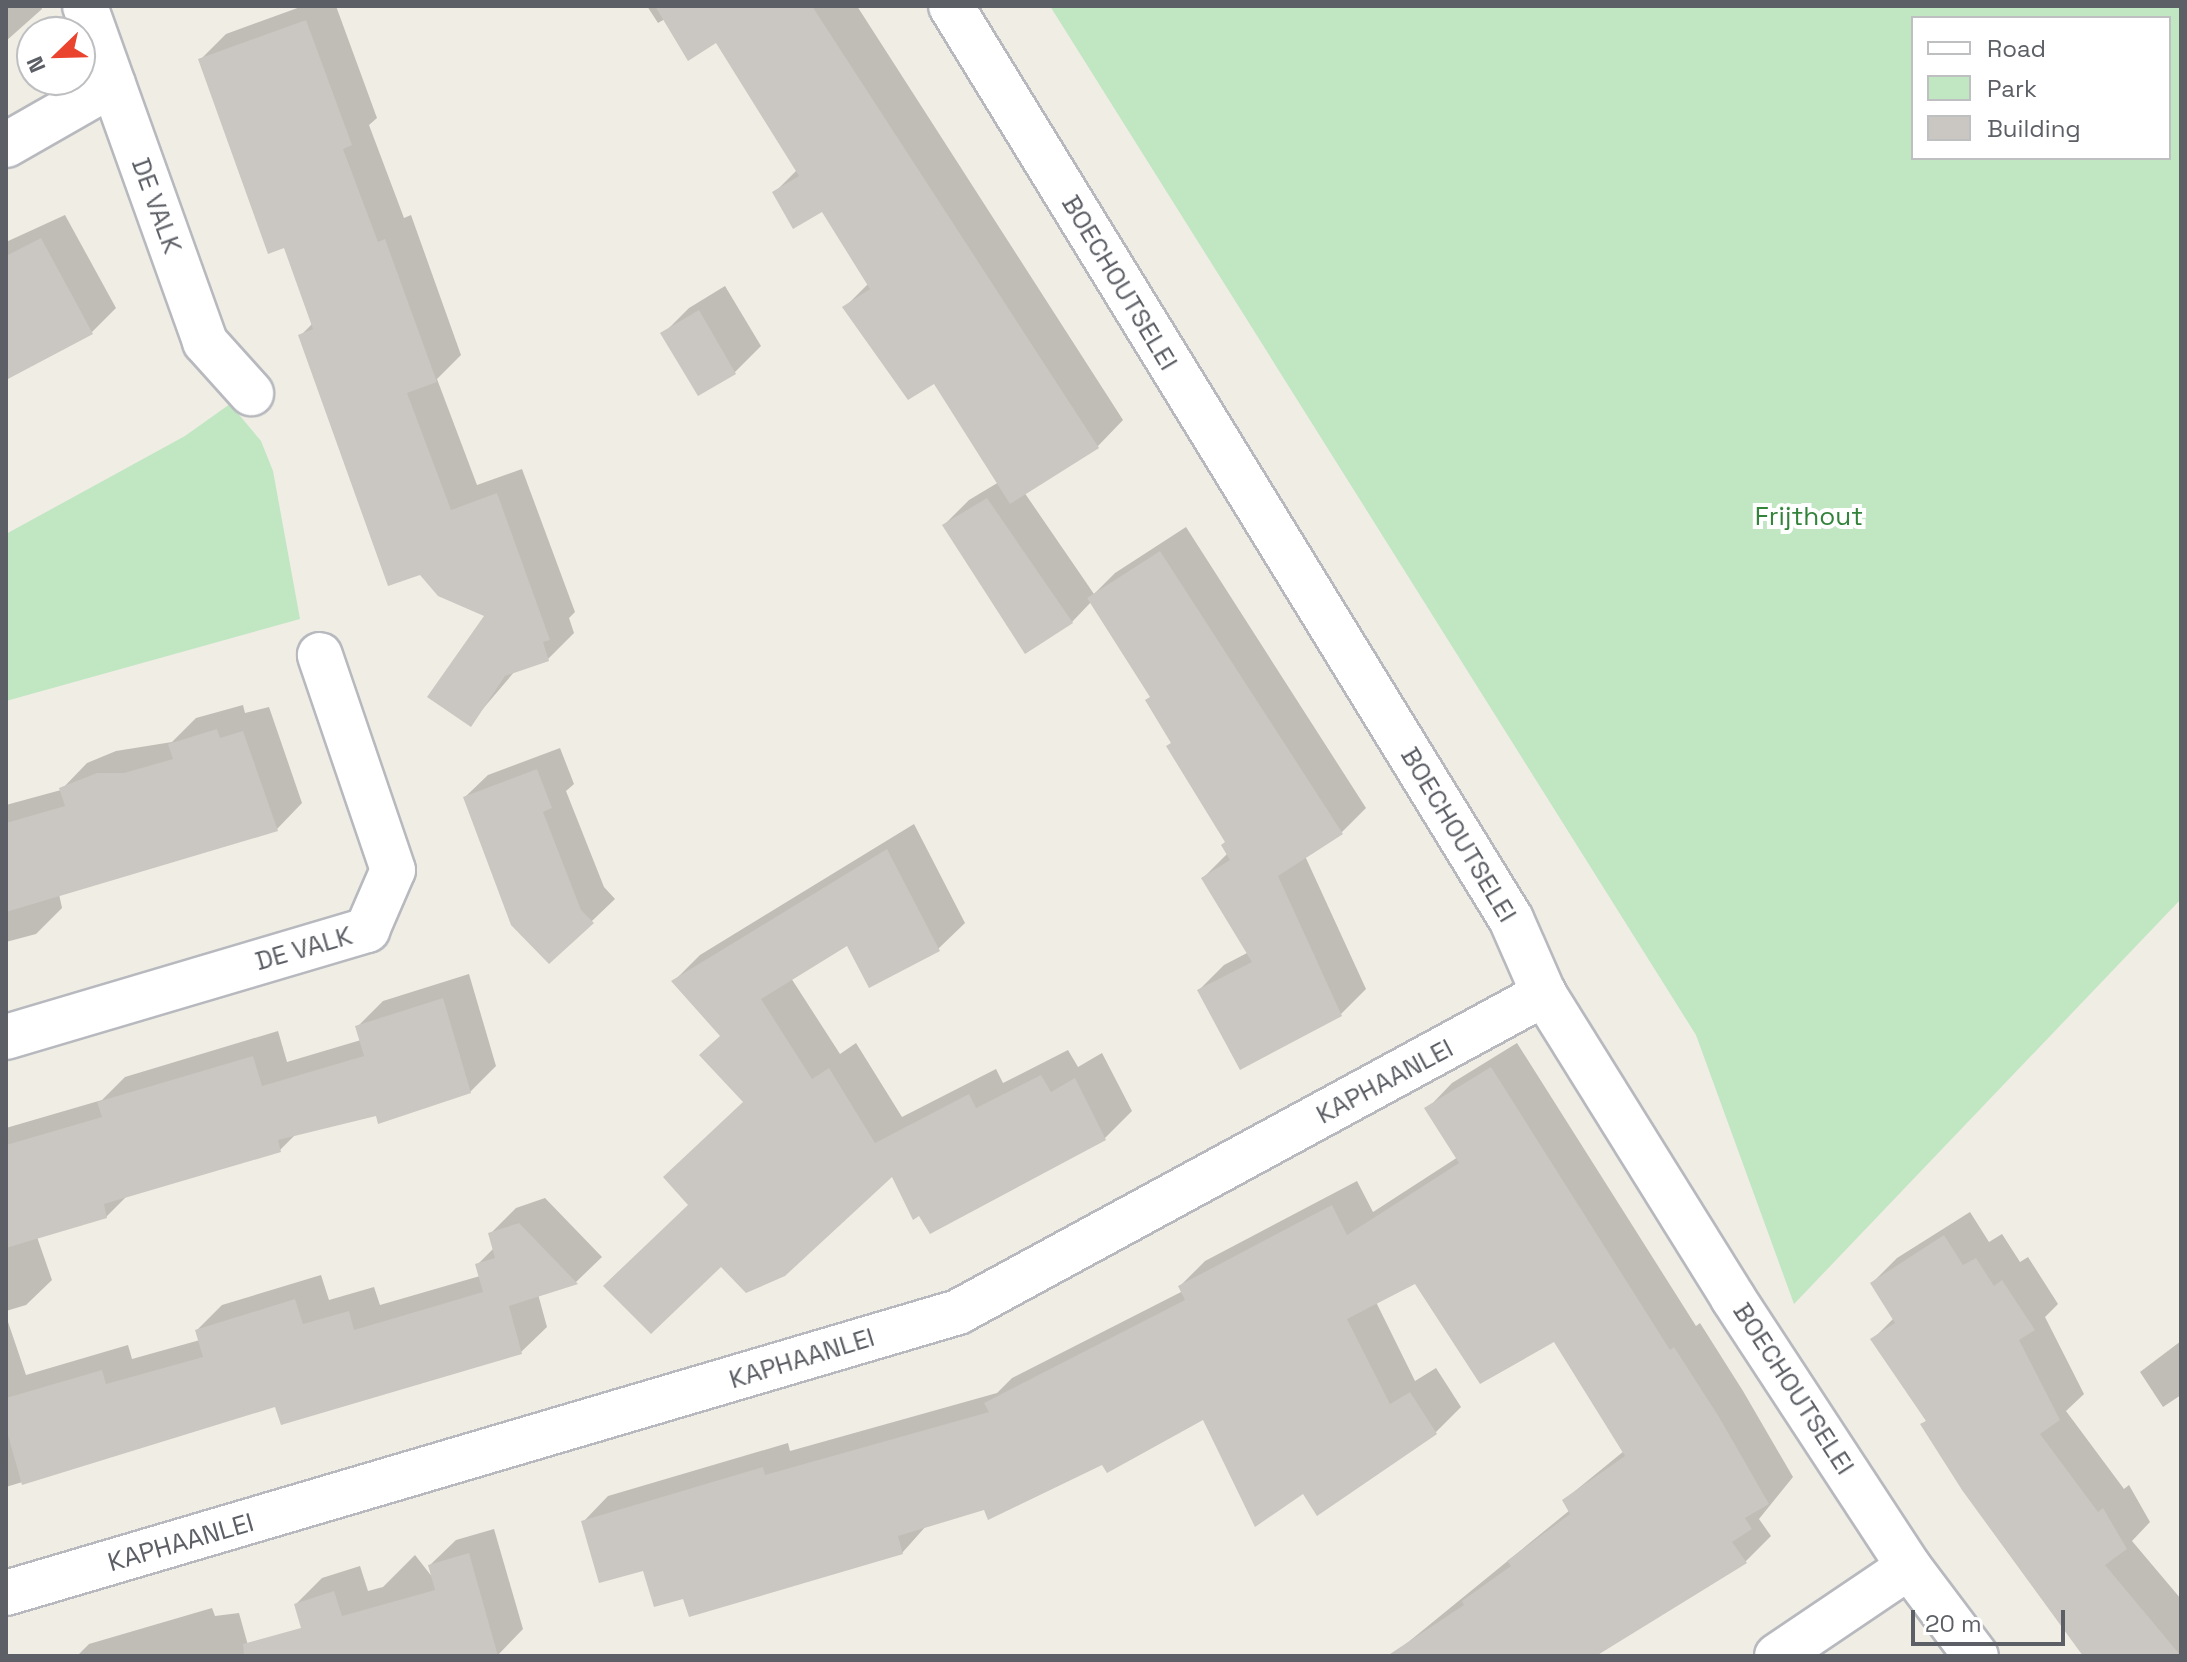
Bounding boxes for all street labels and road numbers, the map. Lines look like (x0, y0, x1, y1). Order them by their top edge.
street label: DE VALK (124, 154, 188, 258)
street label: BOECHOUTSELEI (1055, 190, 1183, 376)
street label: BOECHOUTSELEI (1394, 742, 1522, 928)
street label: DE VALK (252, 920, 356, 978)
street label: KAPHAANLEI (1311, 1033, 1459, 1131)
street label: BOECHOUTSELEI (1726, 1297, 1860, 1481)
street label: KAPHAANLEI (726, 1322, 878, 1396)
street label: KAPHAANLEI (105, 1507, 257, 1579)

